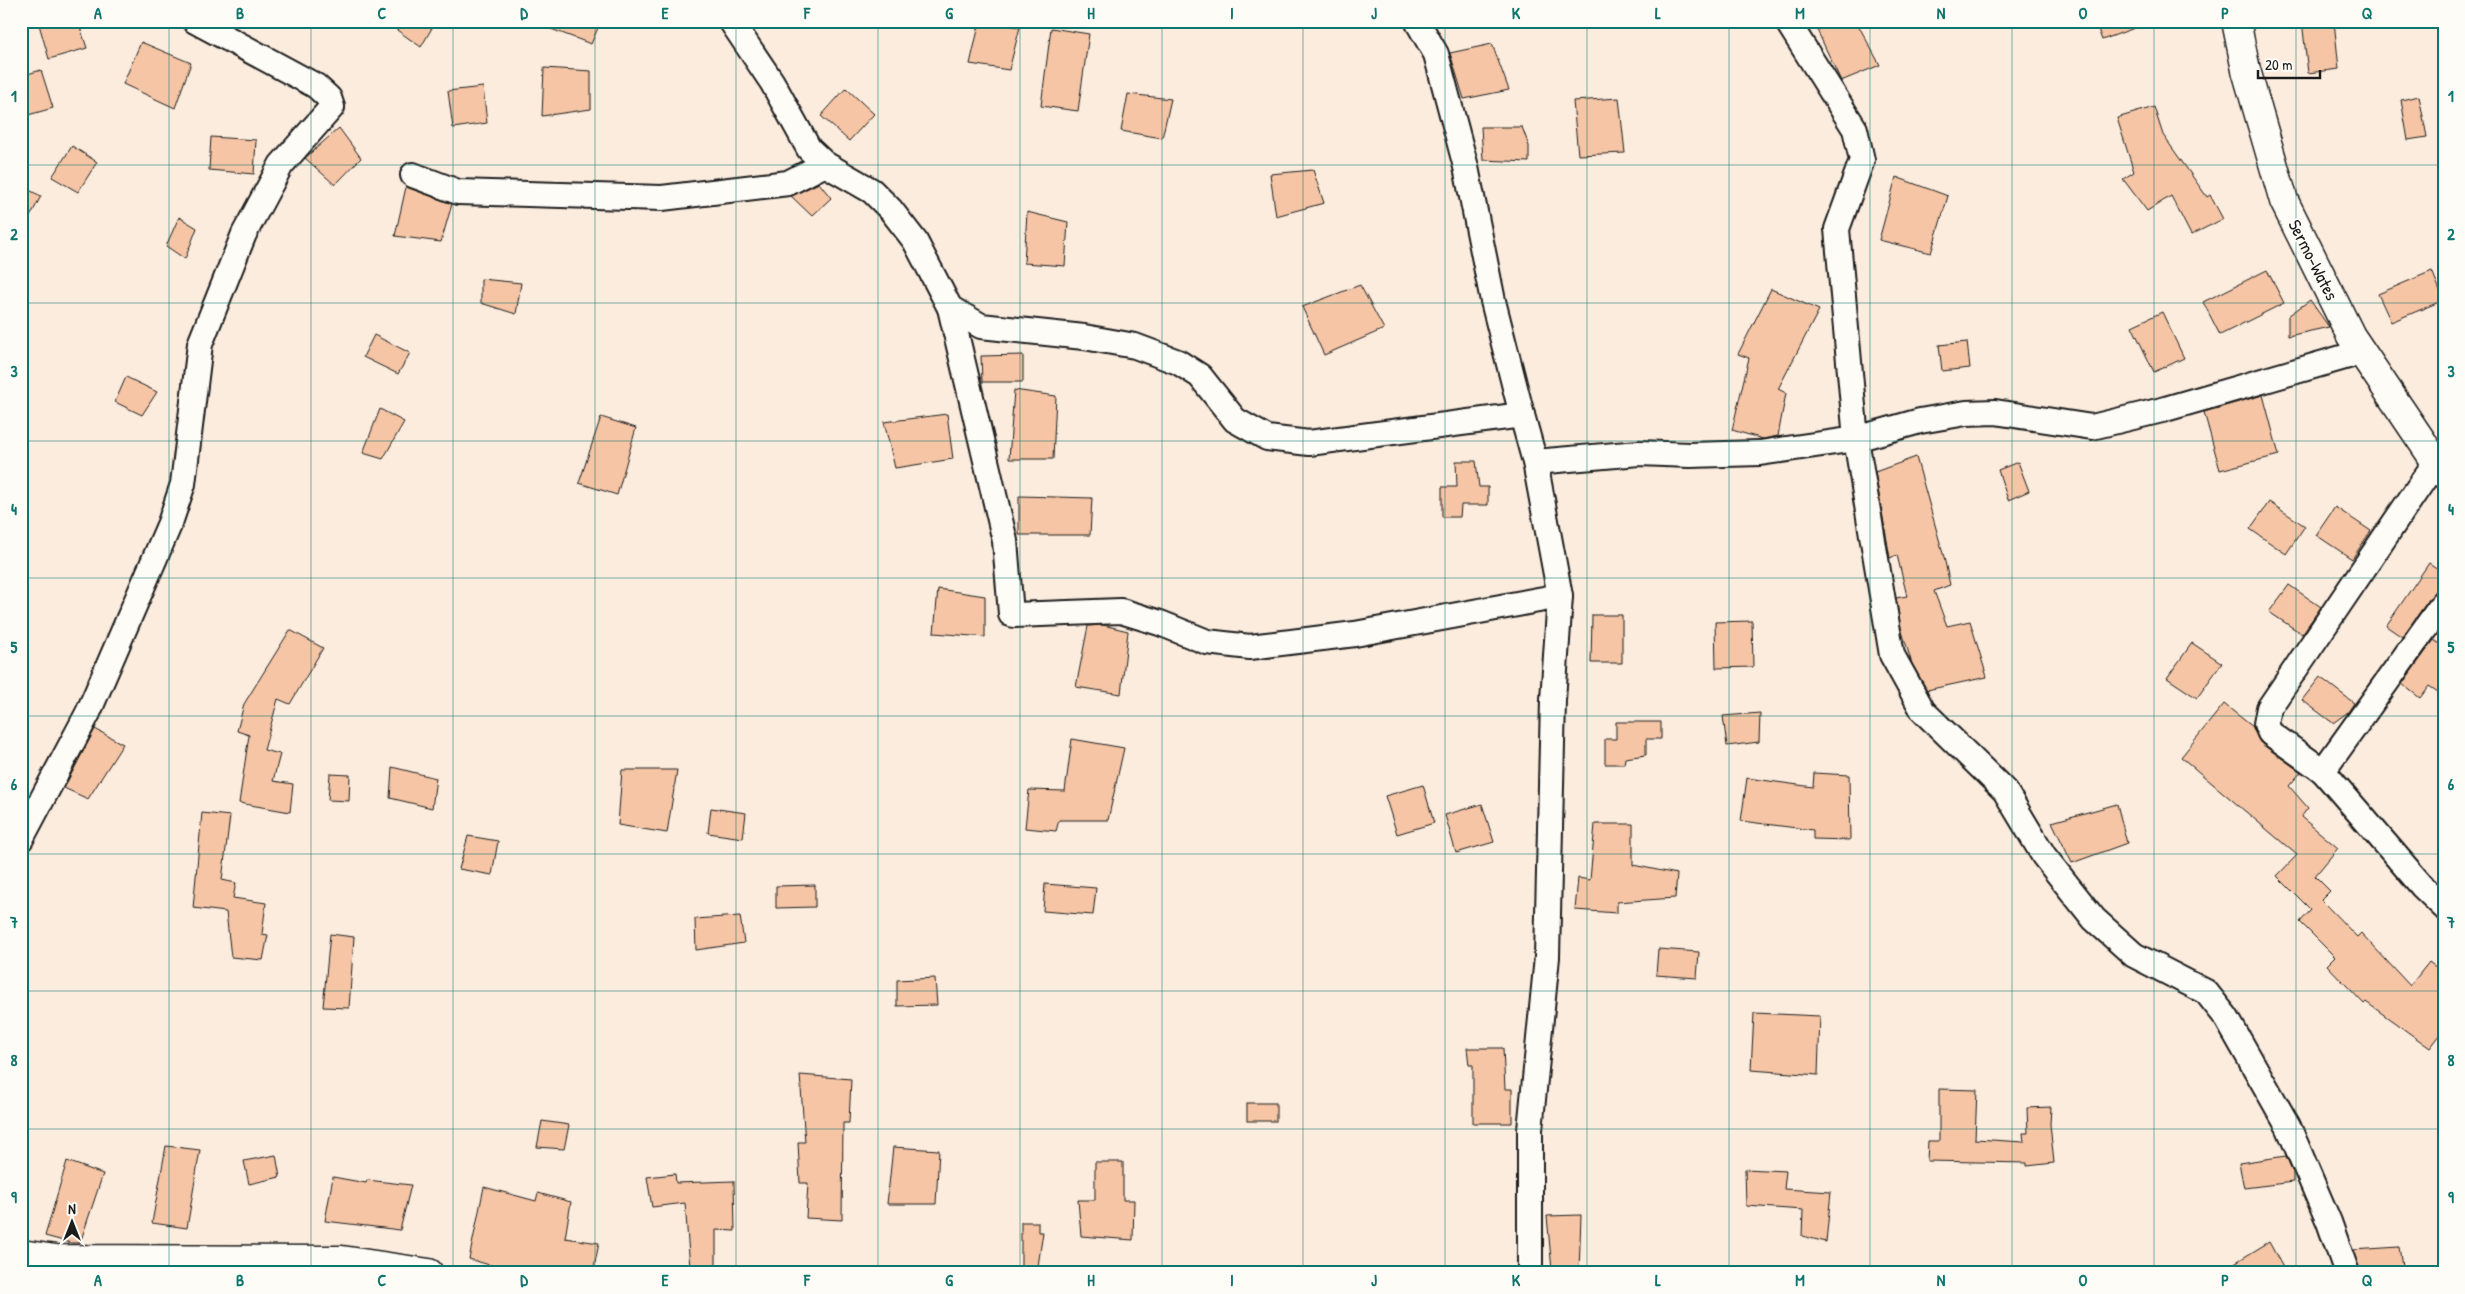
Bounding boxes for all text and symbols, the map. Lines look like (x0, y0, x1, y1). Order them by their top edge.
text: A (94, 2, 102, 24)
text: B (236, 2, 244, 24)
text: C (378, 2, 387, 24)
text: D (520, 2, 528, 24)
text: E (661, 2, 669, 24)
text: F (803, 2, 811, 24)
text: G (945, 2, 953, 24)
text: H (1087, 2, 1095, 24)
text: I (1230, 2, 1234, 24)
text: J (1371, 2, 1377, 24)
text: K (1512, 2, 1521, 24)
text: L (1655, 2, 1661, 24)
text: M (1795, 2, 1805, 24)
text: N (1937, 2, 1946, 24)
text: O (2079, 2, 2088, 24)
text: P (2221, 2, 2229, 24)
text: Q (2362, 2, 2372, 24)
scale bar (2258, 48, 2320, 80)
text: 20 m (2265, 54, 2292, 75)
text: 1 (11, 85, 17, 107)
text: 1 (2448, 85, 2454, 107)
street label: Sermo-Wates (2282, 215, 2344, 305)
text: 2 (10, 223, 18, 245)
text: 2 (2447, 223, 2455, 245)
text: 3 (10, 360, 18, 382)
text: 3 (2447, 360, 2455, 382)
text: 4 (11, 498, 17, 520)
text: 4 (2448, 498, 2454, 520)
text: 5 (11, 636, 18, 658)
text: 5 (2448, 636, 2455, 658)
text: 6 (11, 773, 18, 795)
text: 6 (2448, 773, 2455, 795)
text: 7 (9, 911, 18, 933)
text: 7 (2446, 911, 2455, 933)
text: 8 (11, 1049, 18, 1071)
text: 8 (2448, 1049, 2455, 1071)
text: 9 (11, 1186, 17, 1208)
text: 9 (2448, 1186, 2454, 1208)
north arrow (48, 1196, 98, 1246)
text: N (68, 1199, 76, 1218)
text: A (94, 1269, 102, 1291)
text: B (236, 1269, 244, 1291)
text: C (378, 1269, 387, 1291)
text: D (520, 1269, 528, 1291)
text: E (661, 1269, 669, 1291)
text: F (803, 1269, 811, 1291)
text: G (945, 1269, 953, 1291)
text: H (1087, 1269, 1095, 1291)
text: I (1230, 1269, 1234, 1291)
text: J (1371, 1269, 1377, 1291)
text: K (1512, 1269, 1521, 1291)
text: L (1655, 1269, 1661, 1291)
text: M (1795, 1269, 1805, 1291)
text: N (1937, 1269, 1946, 1291)
text: O (2079, 1269, 2088, 1291)
text: P (2221, 1269, 2229, 1291)
text: Q (2362, 1269, 2372, 1291)

